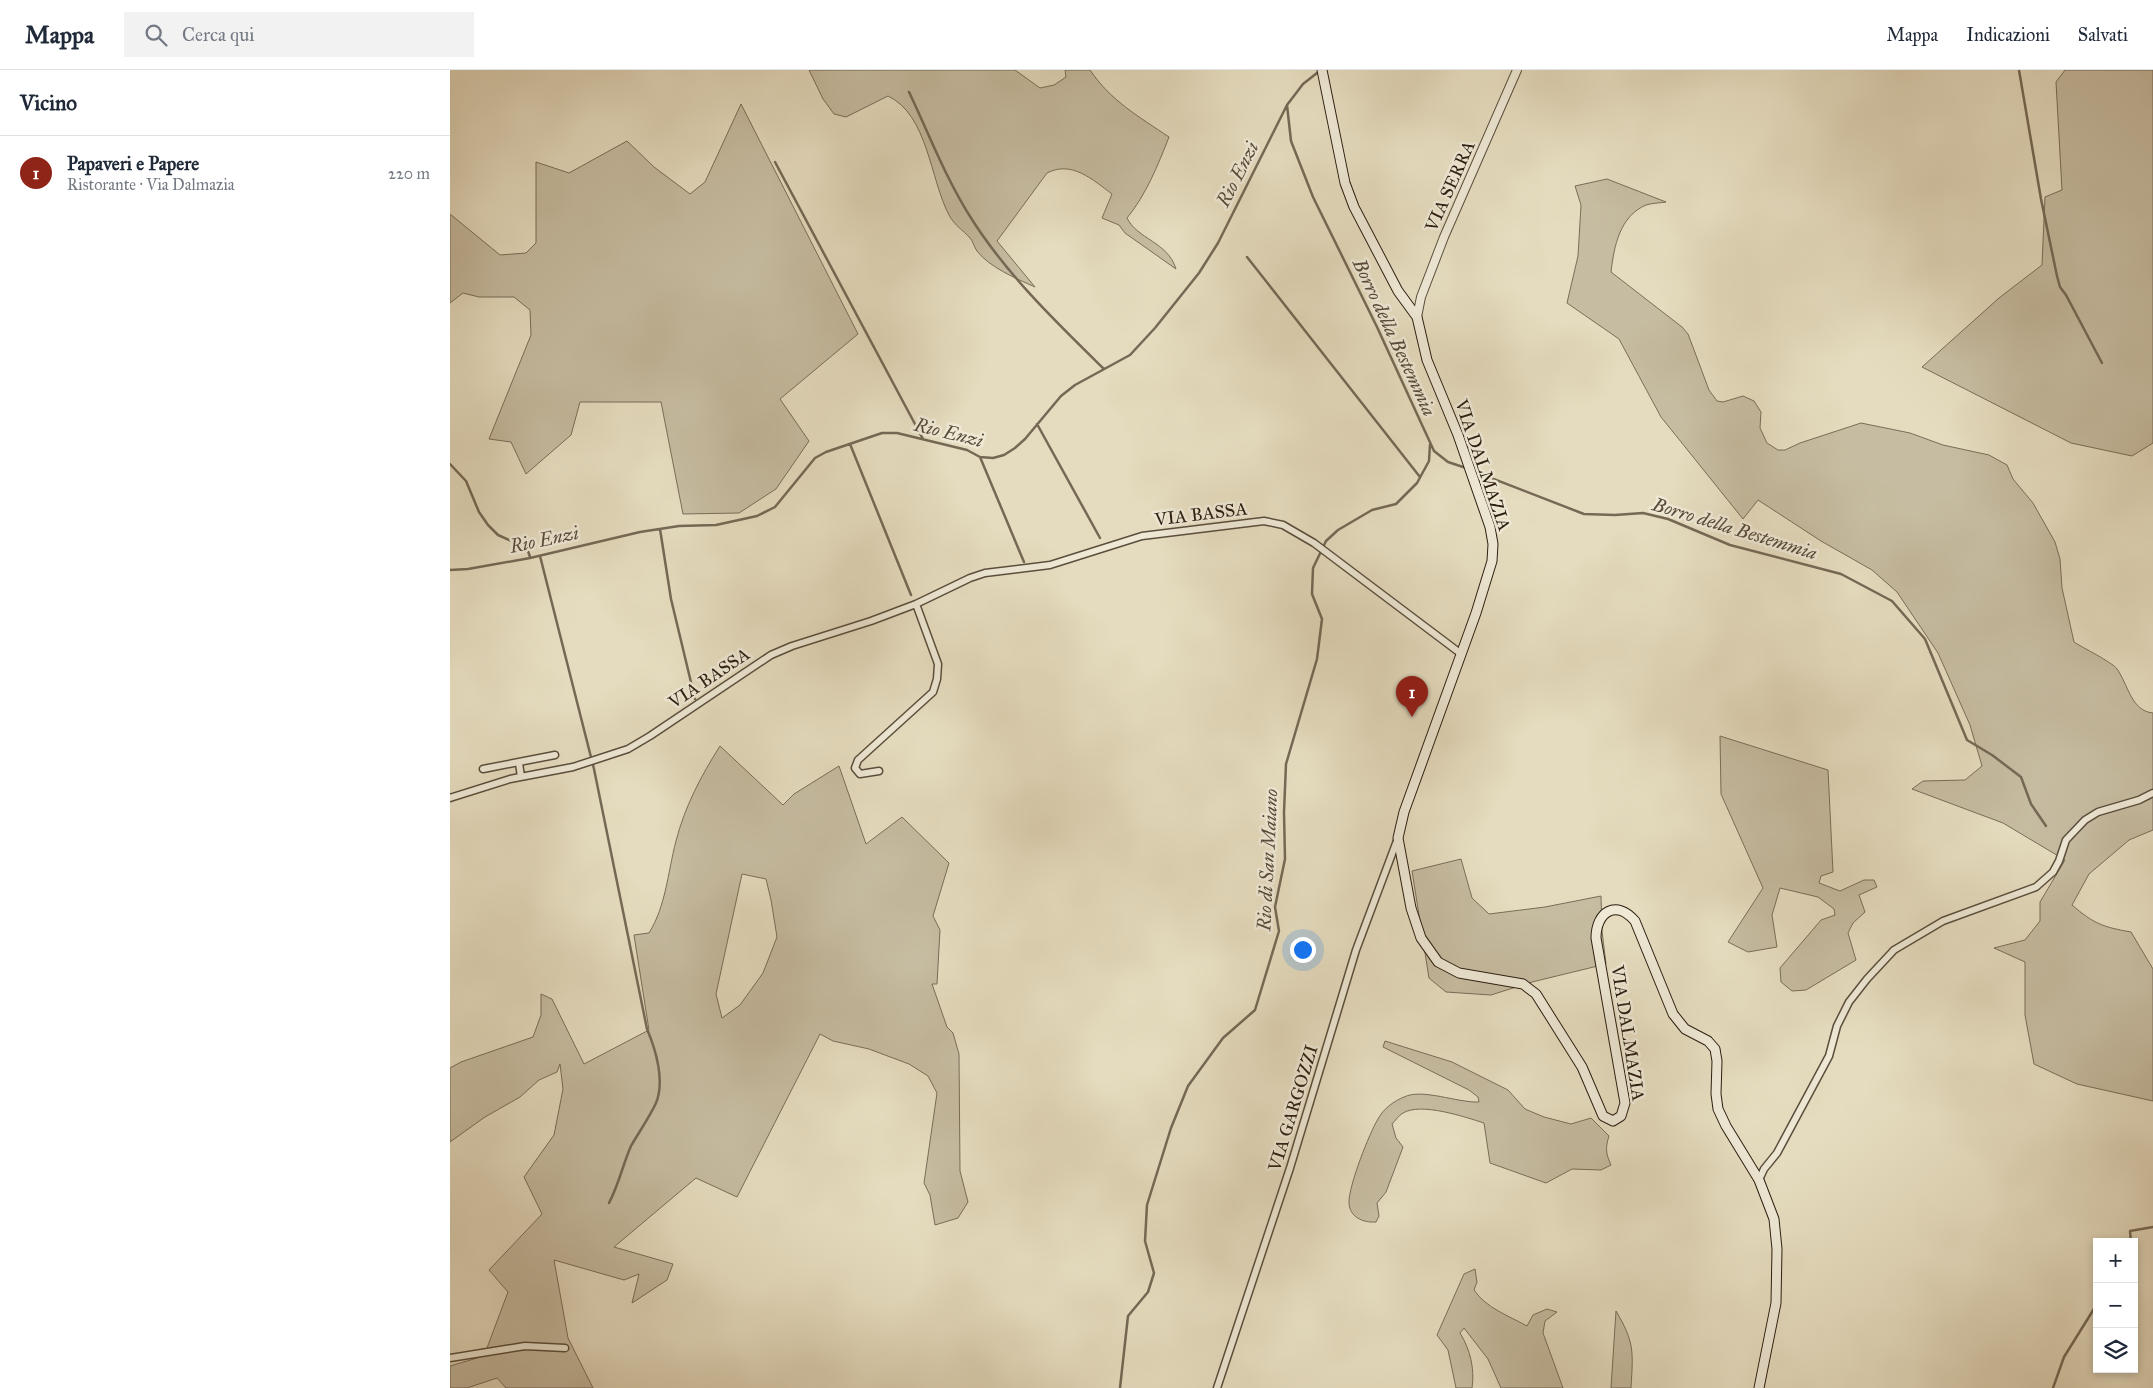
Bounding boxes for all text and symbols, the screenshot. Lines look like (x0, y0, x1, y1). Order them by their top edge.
search box (124, 12, 474, 57)
text: Mappa (25, 20, 94, 50)
icon: search (142, 21, 170, 49)
text: Cerca qui (182, 23, 255, 46)
text: Mappa (1886, 24, 1938, 46)
text: Indicazioni (1966, 24, 2050, 46)
text: Salvati (2078, 24, 2128, 46)
text: Vicino (20, 90, 77, 116)
water label: Rio Enzi (1211, 137, 1264, 212)
street label: VIA SERRA (1420, 137, 1480, 236)
text: Papaveri e Papere (67, 152, 199, 175)
text: 1 (33, 164, 39, 183)
text: 220 m (388, 164, 430, 183)
text: Ristorante · Via Dalmazia (67, 175, 235, 194)
water label: Borro della Bestemmia (1348, 254, 1441, 419)
street label: VIA DALMAZIA (1450, 396, 1516, 533)
water label: Rio Enzi (911, 413, 986, 452)
water label: Borro della Bestemmia (1649, 492, 1820, 564)
street label: VIA BASSA (1152, 497, 1249, 531)
water label: Rio Enzi (507, 521, 581, 558)
street label: VIA BASSA (663, 643, 754, 714)
pin: 1 (1396, 676, 1428, 717)
water label: Rio di San Maiano (1252, 788, 1283, 933)
your location (1290, 937, 1316, 963)
street label: VIA DALMAZIA (1606, 963, 1650, 1103)
street label: VIA GARGOZZI (1263, 1042, 1323, 1175)
map controls (2093, 1238, 2138, 1373)
button: + (2093, 1238, 2138, 1283)
button: − (2093, 1283, 2138, 1328)
button: layers (2093, 1328, 2138, 1373)

